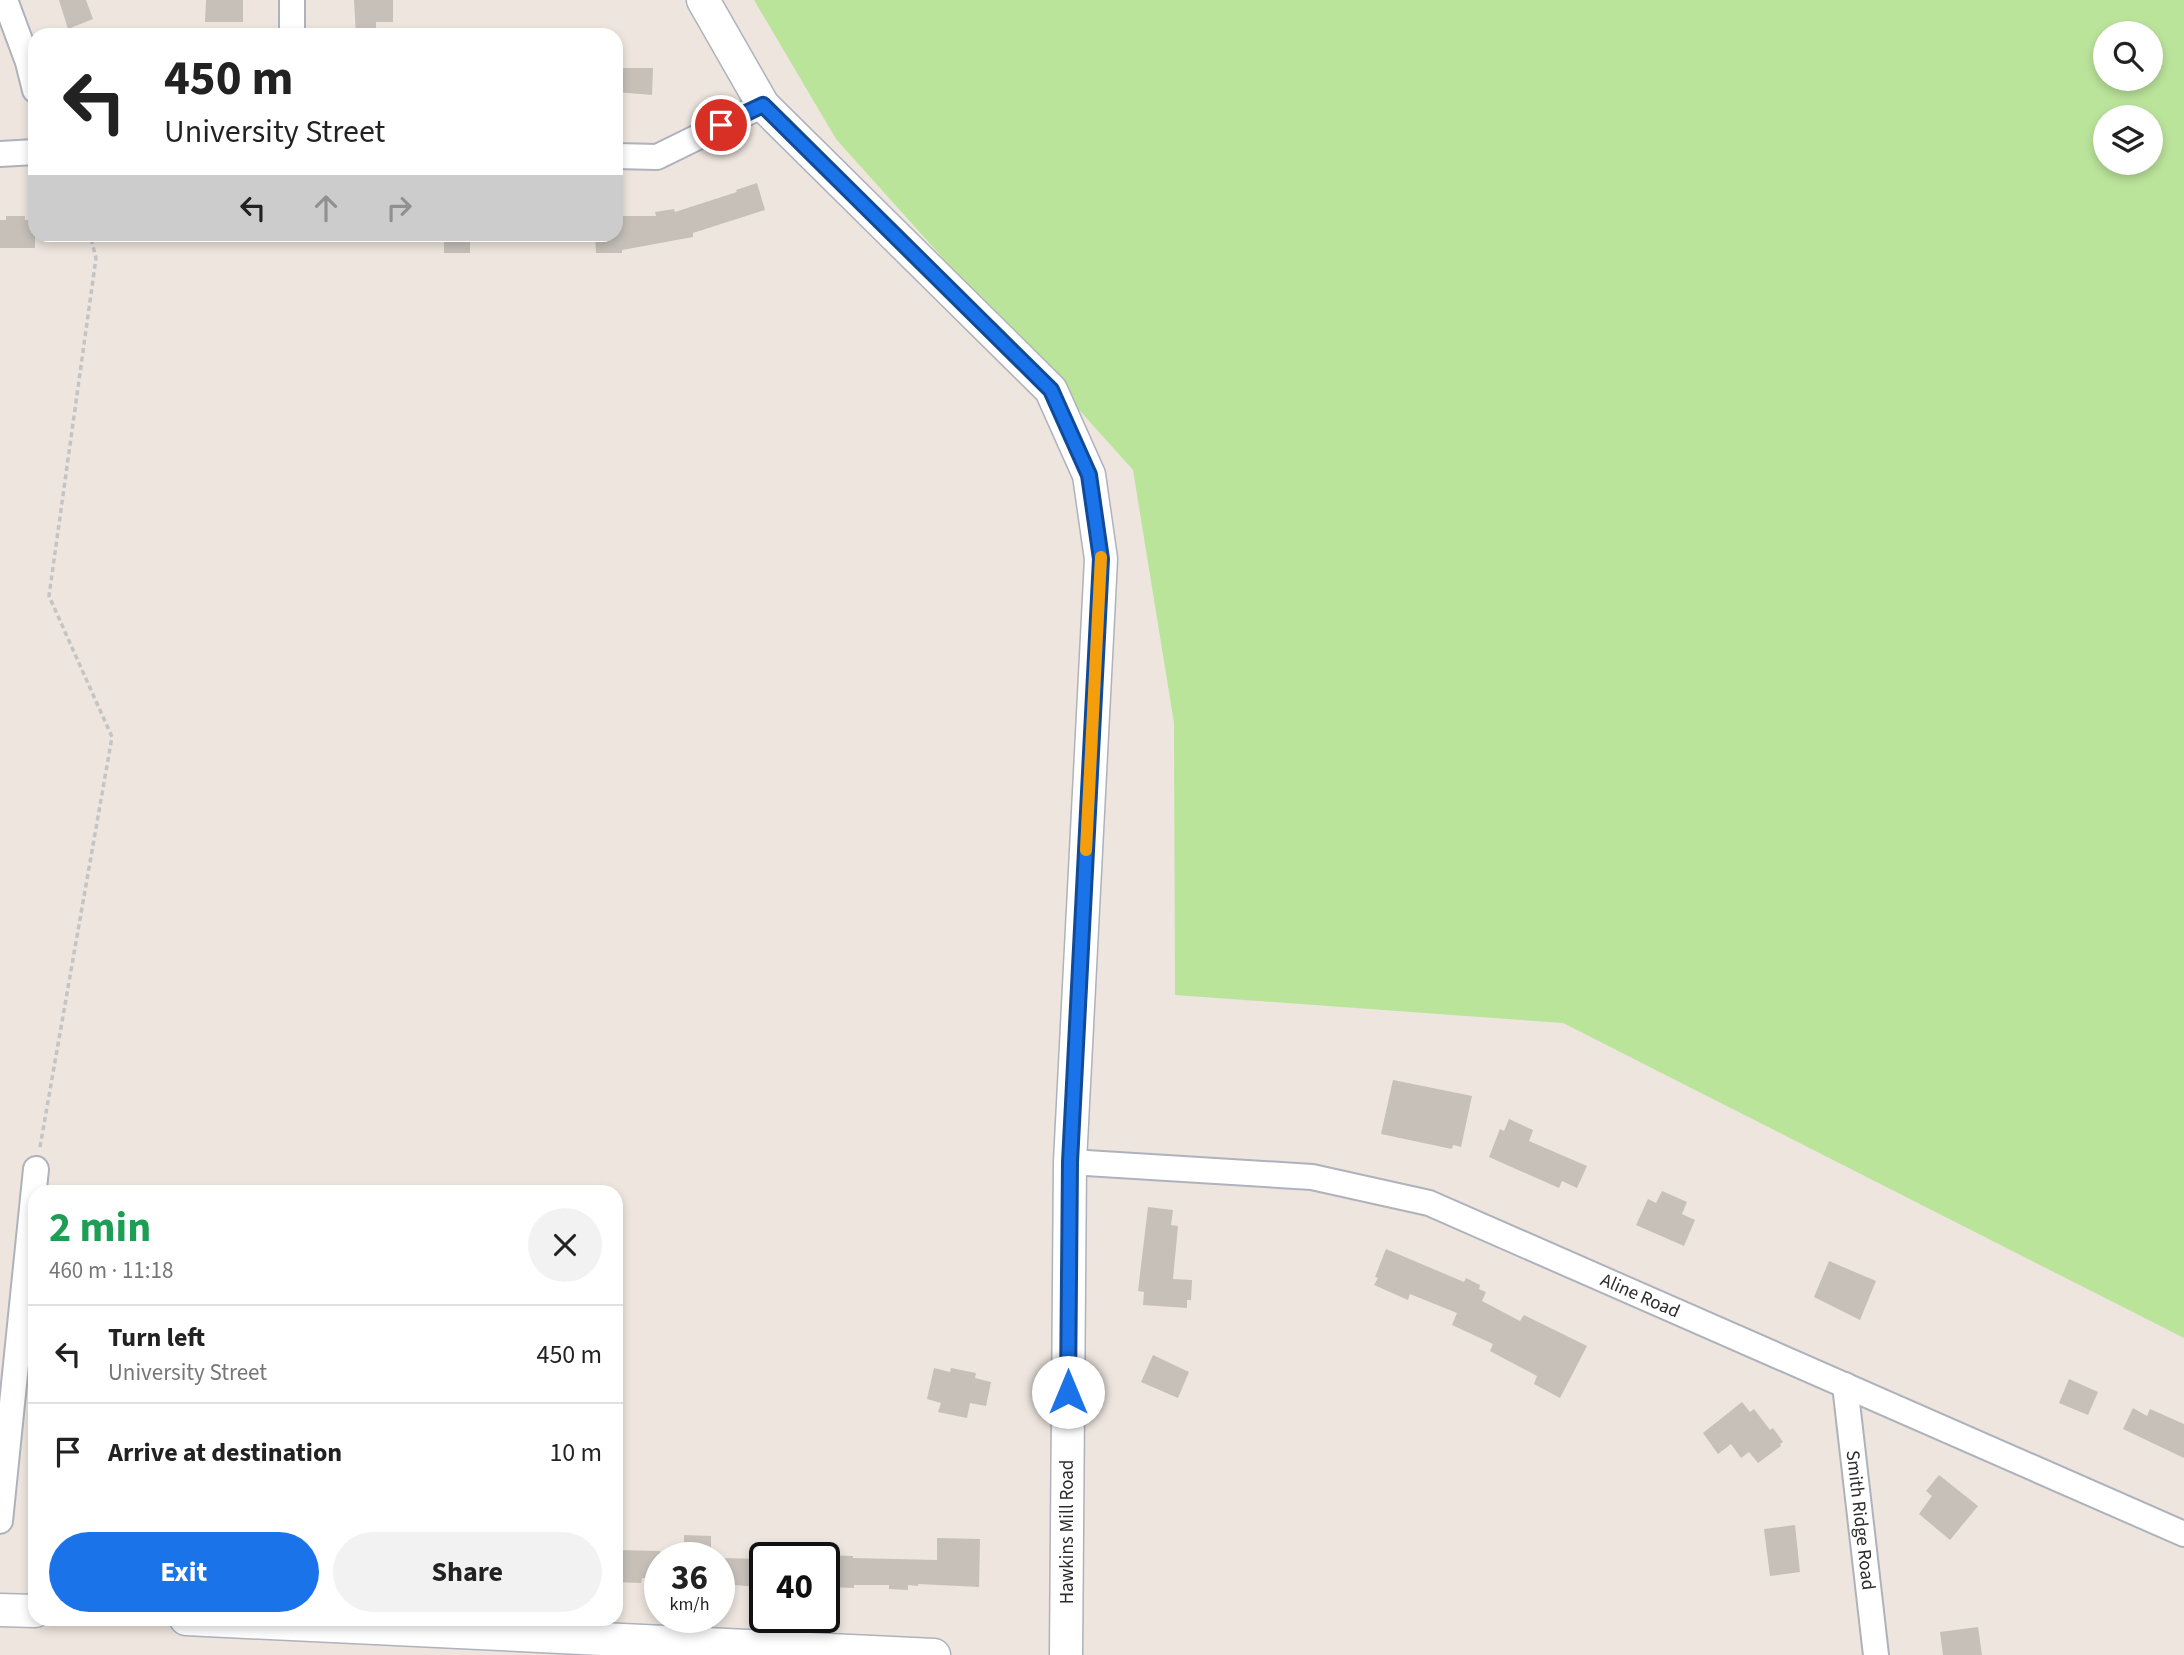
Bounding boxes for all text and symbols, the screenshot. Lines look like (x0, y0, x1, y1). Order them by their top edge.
map controls (2093, 21, 2163, 175)
button: search (2093, 21, 2163, 91)
text: 450 m (164, 44, 293, 114)
icon: left (49, 56, 140, 147)
pin (691, 95, 751, 155)
button: layers (2093, 105, 2163, 175)
icon: arrive (702, 106, 740, 144)
text: University Street (164, 109, 385, 155)
icon: left (234, 189, 272, 227)
icon: ahead (307, 189, 345, 227)
icon: right (380, 189, 418, 227)
text: 2 min (49, 1198, 151, 1258)
button: close (528, 1208, 602, 1282)
text: 460 m · 11:18 (49, 1254, 173, 1287)
street label: Aline Road (1596, 1266, 1684, 1325)
text: Turn left (108, 1319, 205, 1356)
icon: left (49, 1335, 87, 1373)
text: 450 m (536, 1336, 602, 1373)
position arrow (1031, 1355, 1105, 1429)
text: University Street (108, 1356, 267, 1389)
icon: arrive (49, 1433, 87, 1471)
text: Arrive at destination (108, 1434, 342, 1471)
text: 10 m (549, 1434, 602, 1471)
street label: Smith Ridge Road (1839, 1449, 1882, 1592)
street label: Hawkins Mill Road (1054, 1460, 1081, 1604)
button: Exit (49, 1532, 319, 1612)
button: Share (333, 1532, 602, 1612)
speed limit sign: 40 (749, 1542, 840, 1633)
text: 36 (671, 1553, 708, 1603)
text: km/h (670, 1592, 709, 1617)

